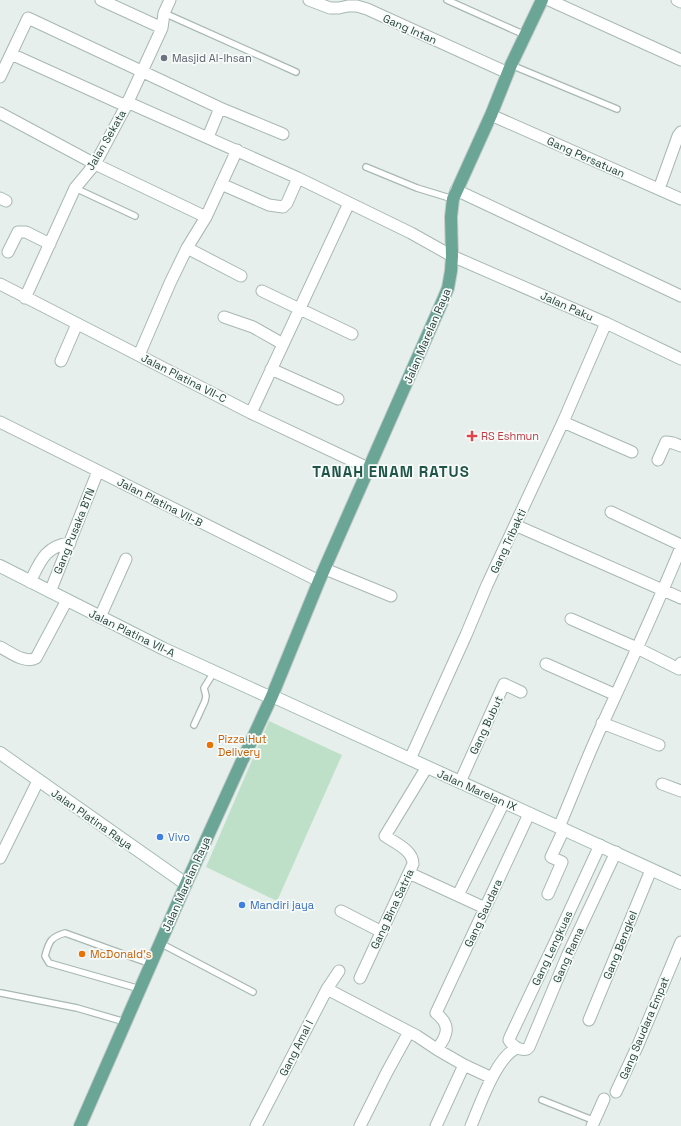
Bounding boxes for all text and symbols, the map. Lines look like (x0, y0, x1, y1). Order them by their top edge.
street label: Gang Intan (381, 11, 439, 47)
place label: Masjid Al-Ihsan (172, 51, 252, 65)
marker: Masjid Al-Ihsan (159, 53, 169, 63)
street label: Jalan Sekata (83, 107, 129, 173)
street label: Gang Persatuan (545, 134, 627, 180)
street label: Jalan Marelan Raya (401, 286, 454, 386)
street label: Jalan Paku (538, 288, 596, 324)
street label: Jalan Platina VII-C (139, 350, 229, 406)
place label: RS Eshmun (481, 429, 539, 443)
marker: RS Eshmun (466, 430, 478, 442)
district label: TANAH ENAM RATUS (312, 462, 470, 481)
street label: Jalan Platina VII-B (115, 474, 205, 530)
street label: Gang Pusaka BTN (50, 486, 98, 576)
street label: Gang Tribakti (487, 506, 529, 575)
street label: Jalan Platina VII-A (87, 606, 177, 660)
street label: Gang Bubut (466, 693, 506, 757)
place label: Pizza Hut Delivery (218, 732, 267, 759)
marker: Pizza Hut Delivery (205, 740, 215, 750)
street label: Jalan Marelan IX (435, 766, 519, 814)
street label: Jalan Platina Raya (49, 786, 136, 853)
place label: Vivo (168, 830, 190, 844)
marker: Vivo (155, 832, 165, 842)
street label: Jalan Marelan Raya (159, 834, 213, 934)
street label: Gang Bina Satria (367, 866, 417, 951)
street label: Gang Saudara (461, 876, 505, 949)
place label: Mandiri jaya (250, 898, 315, 912)
marker: Mandiri jaya (237, 900, 247, 910)
street label: Gang Lengkuas (528, 908, 576, 988)
street label: Gang Bengkel (600, 909, 640, 981)
street label: Gang Rama (550, 924, 587, 985)
place label: McDonald's (90, 947, 152, 961)
marker: McDonald's (77, 949, 87, 959)
street label: Gang Saudara Empat (616, 975, 672, 1081)
street label: Gang Amal I (276, 1018, 316, 1078)

